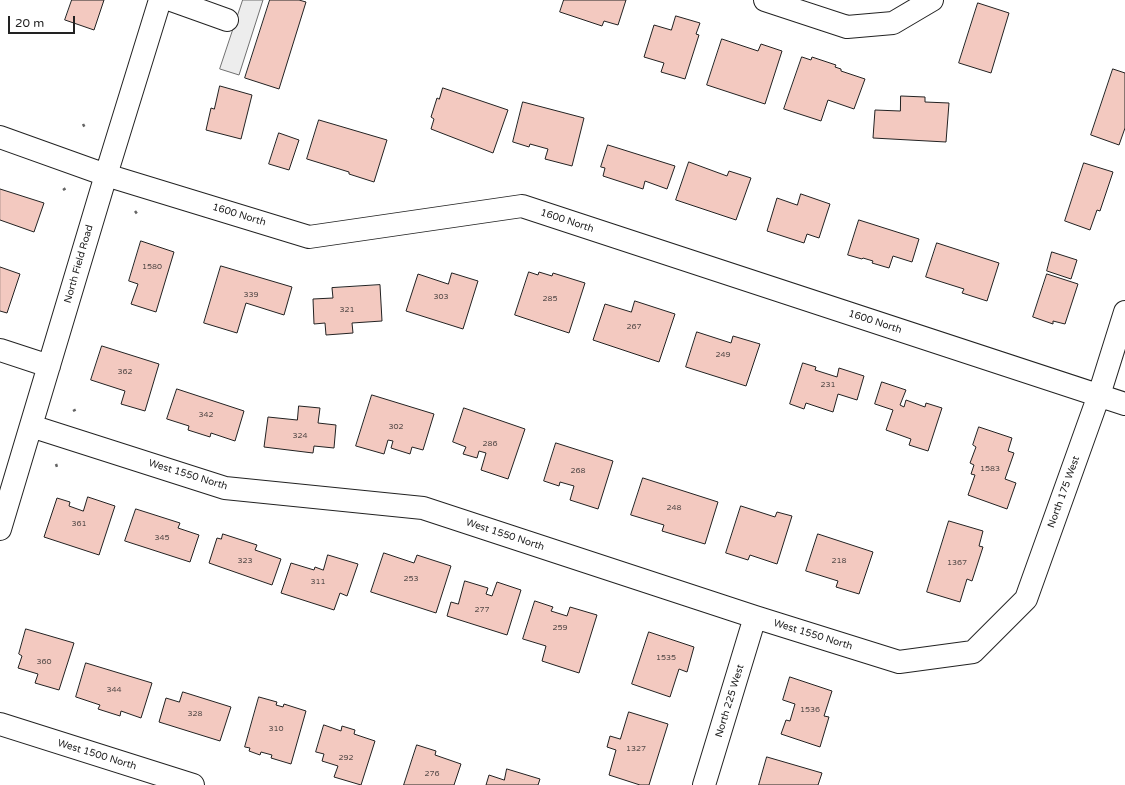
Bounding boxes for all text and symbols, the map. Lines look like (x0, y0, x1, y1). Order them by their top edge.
scale bar (10, 8, 77, 34)
text: 20 m (15, 16, 44, 30)
street label: 1600 North (211, 201, 267, 229)
street label: 1600 North (539, 207, 595, 235)
street label: North Field Road (62, 223, 96, 305)
house number: 1580 (142, 262, 162, 272)
house number: 339 (243, 290, 259, 300)
house number: 303 (433, 292, 449, 302)
house number: 285 (542, 294, 558, 304)
house number: 321 (339, 305, 355, 315)
street label: 1600 North (847, 308, 903, 336)
house number: 267 (626, 322, 642, 332)
house number: 249 (715, 350, 731, 360)
house number: 362 (117, 367, 133, 377)
house number: 231 (820, 380, 836, 390)
house number: 342 (198, 410, 214, 420)
house number: 302 (388, 422, 404, 432)
house number: 324 (292, 431, 308, 441)
house number: 286 (482, 439, 498, 449)
street label: North 175 West (1045, 454, 1083, 530)
street label: West 1550 North (147, 457, 229, 493)
house number: 1583 (980, 464, 1000, 474)
house number: 268 (570, 466, 586, 476)
house number: 248 (666, 503, 682, 513)
street label: West 1550 North (464, 517, 546, 553)
house number: 361 (71, 519, 87, 529)
house number: 345 (154, 533, 170, 543)
house number: 323 (237, 556, 253, 566)
house number: 218 (831, 556, 847, 566)
house number: 1367 (947, 558, 967, 568)
house number: 253 (403, 574, 419, 584)
house number: 311 (310, 577, 326, 587)
house number: 277 (474, 605, 490, 615)
street label: West 1550 North (772, 617, 854, 653)
house number: 259 (552, 623, 568, 633)
house number: 1535 (656, 653, 676, 663)
house number: 360 (36, 657, 52, 667)
street label: North 225 West (713, 663, 747, 739)
house number: 344 (106, 685, 122, 695)
house number: 1536 (800, 705, 820, 715)
house number: 328 (187, 709, 203, 719)
house number: 310 (268, 724, 284, 734)
street label: West 1500 North (56, 737, 138, 773)
house number: 1327 (626, 744, 646, 754)
house number: 292 (338, 753, 354, 763)
house number: 276 (424, 769, 440, 779)

